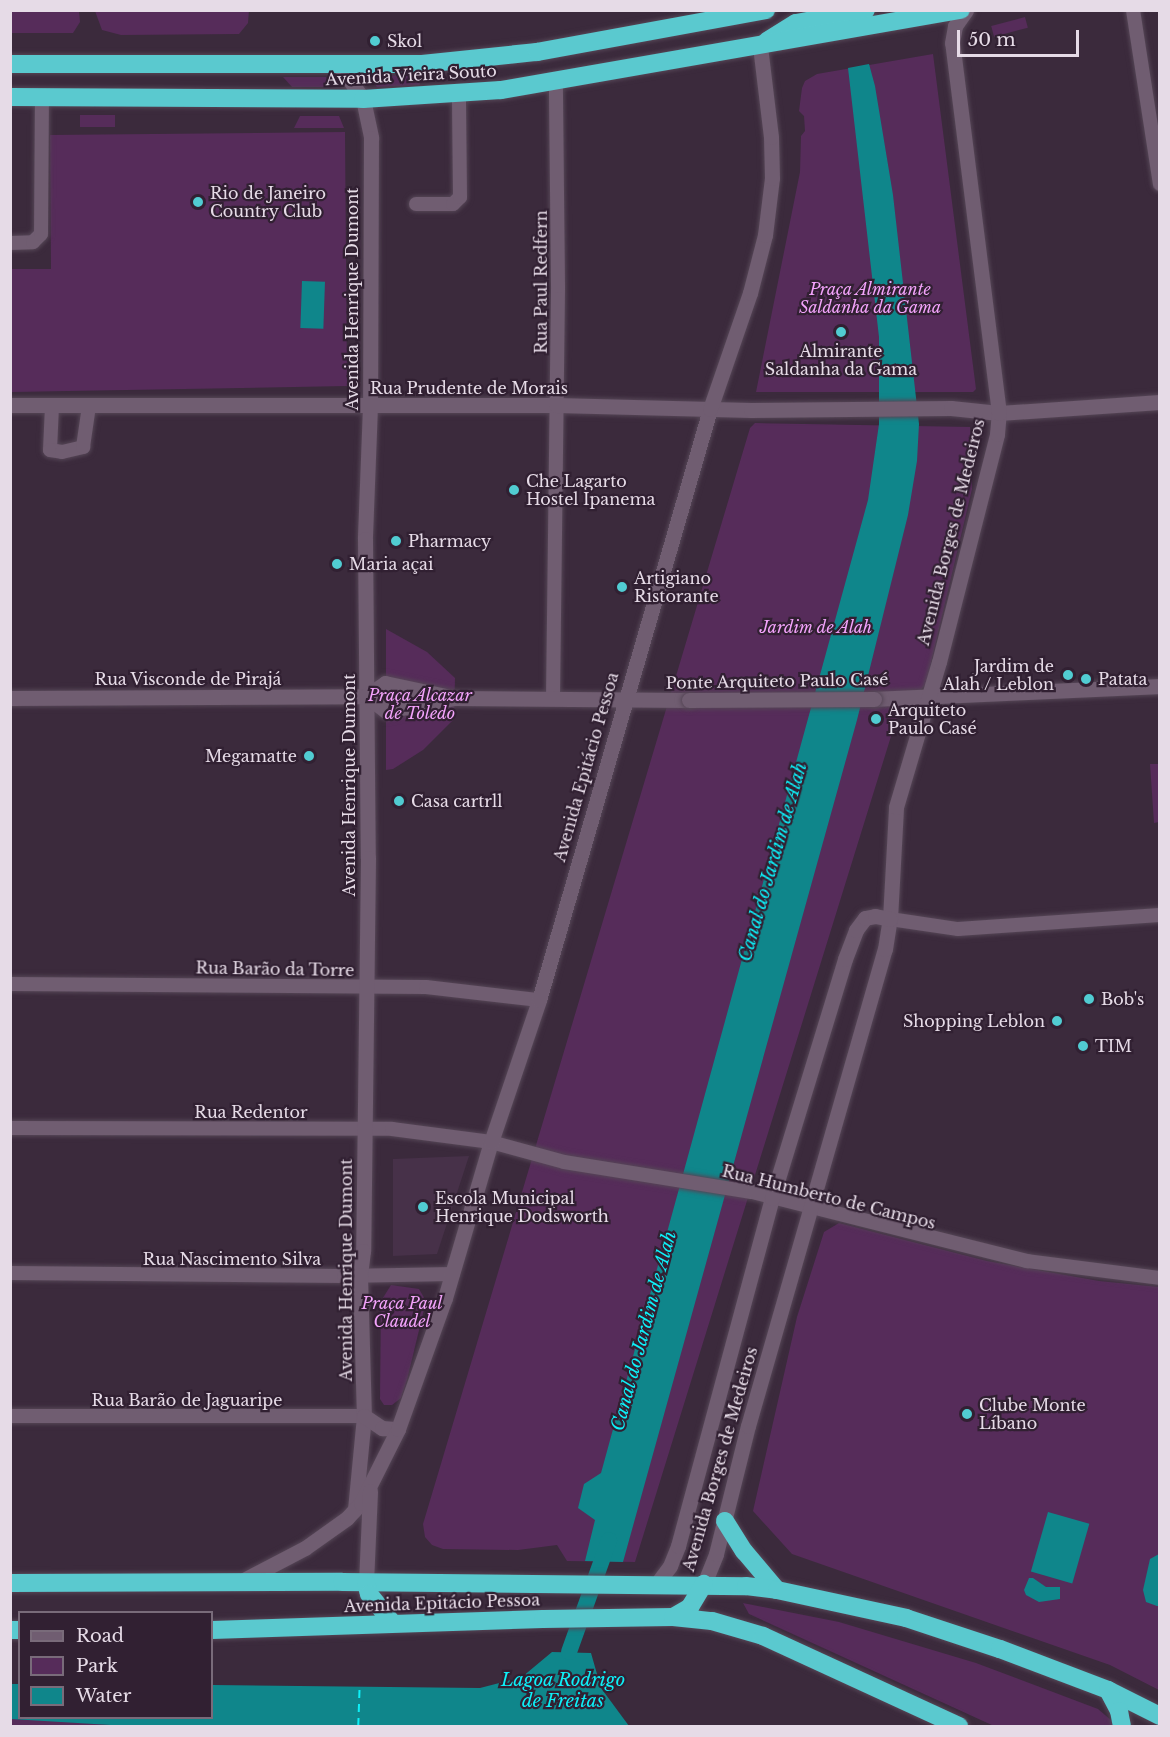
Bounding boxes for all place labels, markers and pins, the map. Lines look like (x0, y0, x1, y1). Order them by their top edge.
place label: Skol (387, 31, 422, 51)
marker: Skol (368, 34, 382, 48)
place label: Rio de Janeiro Country Club (210, 183, 326, 221)
marker: Rio de Janeiro Country Club (191, 195, 205, 209)
marker: Almirante Saldanha da Gama (834, 325, 848, 339)
place label: Almirante Saldanha da Gama (765, 341, 917, 379)
place label: Che Lagarto Hostel Ipanema (526, 471, 655, 509)
marker: Che Lagarto Hostel Ipanema (507, 483, 521, 497)
place label: Pharmacy (408, 531, 491, 551)
marker: Pharmacy (389, 534, 403, 548)
place label: Maria açai (349, 554, 434, 574)
marker: Maria açai (330, 557, 344, 571)
place label: Artigiano Ristorante (634, 568, 719, 606)
marker: Artigiano Ristorante (615, 580, 629, 594)
place label: Jardim de Alah / Leblon (942, 656, 1054, 694)
marker: Jardim de Alah / Leblon (1059, 666, 1077, 684)
place label: Patata (1098, 669, 1147, 689)
marker: Patata (1079, 672, 1093, 686)
place label: Arquiteto Paulo Casé (888, 700, 977, 738)
marker: Arquiteto Paulo Casé (869, 712, 883, 726)
place label: Megamatte (205, 746, 297, 766)
marker: Megamatte (302, 749, 316, 763)
place label: Casa cartrll (411, 791, 503, 811)
marker: Casa cartrll (392, 794, 406, 808)
place label: Bob's (1101, 989, 1144, 1009)
marker: Bob's (1082, 992, 1096, 1006)
place label: Shopping Leblon (903, 1011, 1045, 1031)
marker: Shopping Leblon (1050, 1014, 1064, 1028)
place label: TIM (1095, 1036, 1132, 1056)
marker: TIM (1076, 1039, 1090, 1053)
place label: Escola Municipal Henrique Dodsworth (435, 1188, 609, 1226)
marker: Escola Municipal Henrique Dodsworth (416, 1200, 430, 1214)
place label: Clube Monte Líbano (979, 1395, 1086, 1433)
marker: Clube Monte Líbano (960, 1407, 974, 1421)

